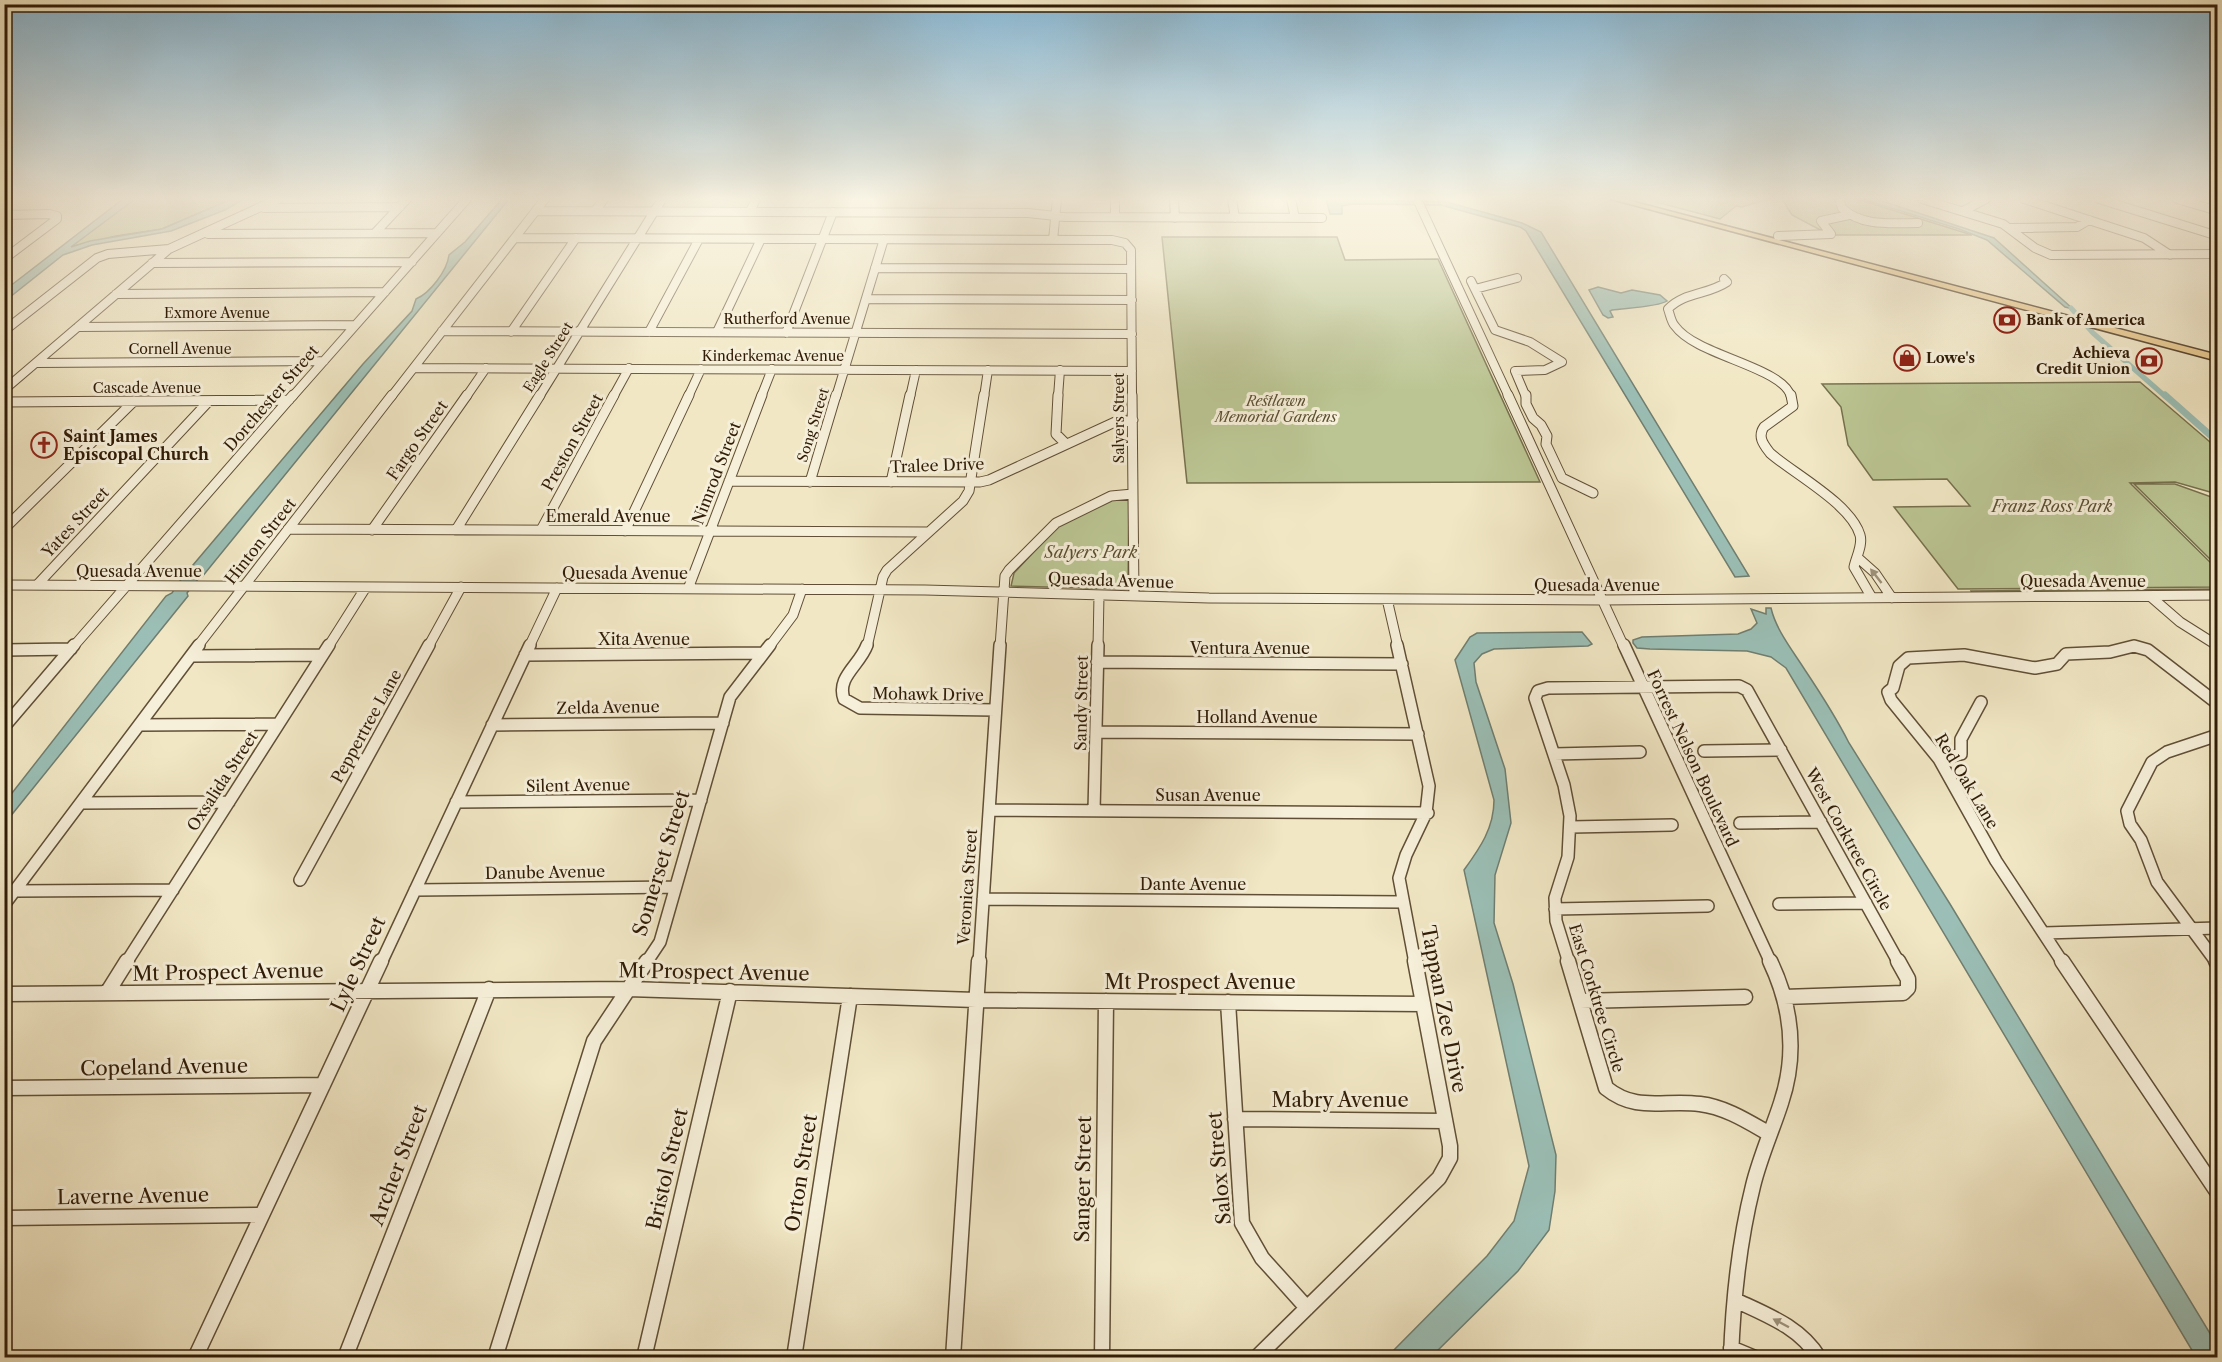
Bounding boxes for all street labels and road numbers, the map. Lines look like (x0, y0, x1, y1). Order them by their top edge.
street label: Exmore Avenue (164, 304, 270, 322)
street label: Rutherford Avenue (724, 310, 851, 328)
street label: Eagle Street (519, 318, 577, 396)
street label: Cornell Avenue (128, 340, 232, 358)
street label: Dorchester Street (219, 341, 323, 455)
street label: Kinderkemac Avenue (702, 347, 844, 365)
street label: Salyers Street (1110, 373, 1128, 463)
street label: Cascade Avenue (93, 379, 201, 397)
street label: Song Street (793, 386, 833, 464)
street label: Preston Street (537, 390, 607, 494)
street label: Fargo Street (382, 396, 452, 484)
street label: Nimrod Street (687, 418, 745, 527)
street label: Tralee Drive (889, 453, 985, 477)
street label: Yates Street (37, 482, 113, 562)
street label: Hinton Street (220, 494, 300, 588)
street label: Emerald Avenue (546, 506, 671, 526)
street label: Quesada Avenue (76, 561, 202, 581)
street label: Quesada Avenue (562, 563, 688, 583)
street label: Quesada Avenue (1048, 568, 1174, 592)
street label: Quesada Avenue (2020, 571, 2146, 591)
street label: Quesada Avenue (1534, 575, 1660, 595)
street label: Xita Avenue (597, 629, 690, 649)
street label: Ventura Avenue (1189, 638, 1310, 658)
street label: Sandy Street (1070, 655, 1092, 751)
street label: Peppertree Lane (327, 666, 405, 786)
street label: Forrest Nelson Boulevard (1643, 666, 1743, 850)
street label: Mohawk Drive (872, 683, 984, 705)
street label: Zelda Avenue (556, 696, 660, 718)
street label: Holland Avenue (1196, 707, 1318, 727)
street label: Oxsalida Street (182, 727, 262, 835)
street label: Red Oak Lane (1931, 730, 2003, 832)
street label: West Corktree Circle (1801, 763, 1897, 914)
street label: Silent Avenue (526, 774, 630, 796)
street label: Susan Avenue (1155, 785, 1261, 805)
street label: Somerset Street (627, 787, 695, 939)
street label: Veronica Street (953, 828, 981, 947)
street label: Danube Avenue (485, 861, 605, 883)
street label: Dante Avenue (1140, 874, 1246, 894)
street label: Lyle Street (326, 913, 390, 1015)
street label: East Corktree Circle (1565, 921, 1629, 1075)
street label: Tappan Zee Drive (1416, 923, 1472, 1095)
street label: Mt Prospect Avenue (132, 958, 324, 986)
street label: Mt Prospect Avenue (618, 958, 810, 986)
street label: Mt Prospect Avenue (1104, 970, 1296, 994)
street label: Copeland Avenue (80, 1054, 248, 1080)
street label: Mabry Avenue (1271, 1088, 1409, 1112)
street label: Archer Street (364, 1101, 432, 1230)
street label: Bristol Street (641, 1106, 693, 1232)
street label: Salox Street (1202, 1110, 1236, 1226)
street label: Orton Street (780, 1112, 822, 1234)
street label: Sanger Street (1070, 1115, 1096, 1243)
street label: Laverne Avenue (57, 1183, 209, 1209)

